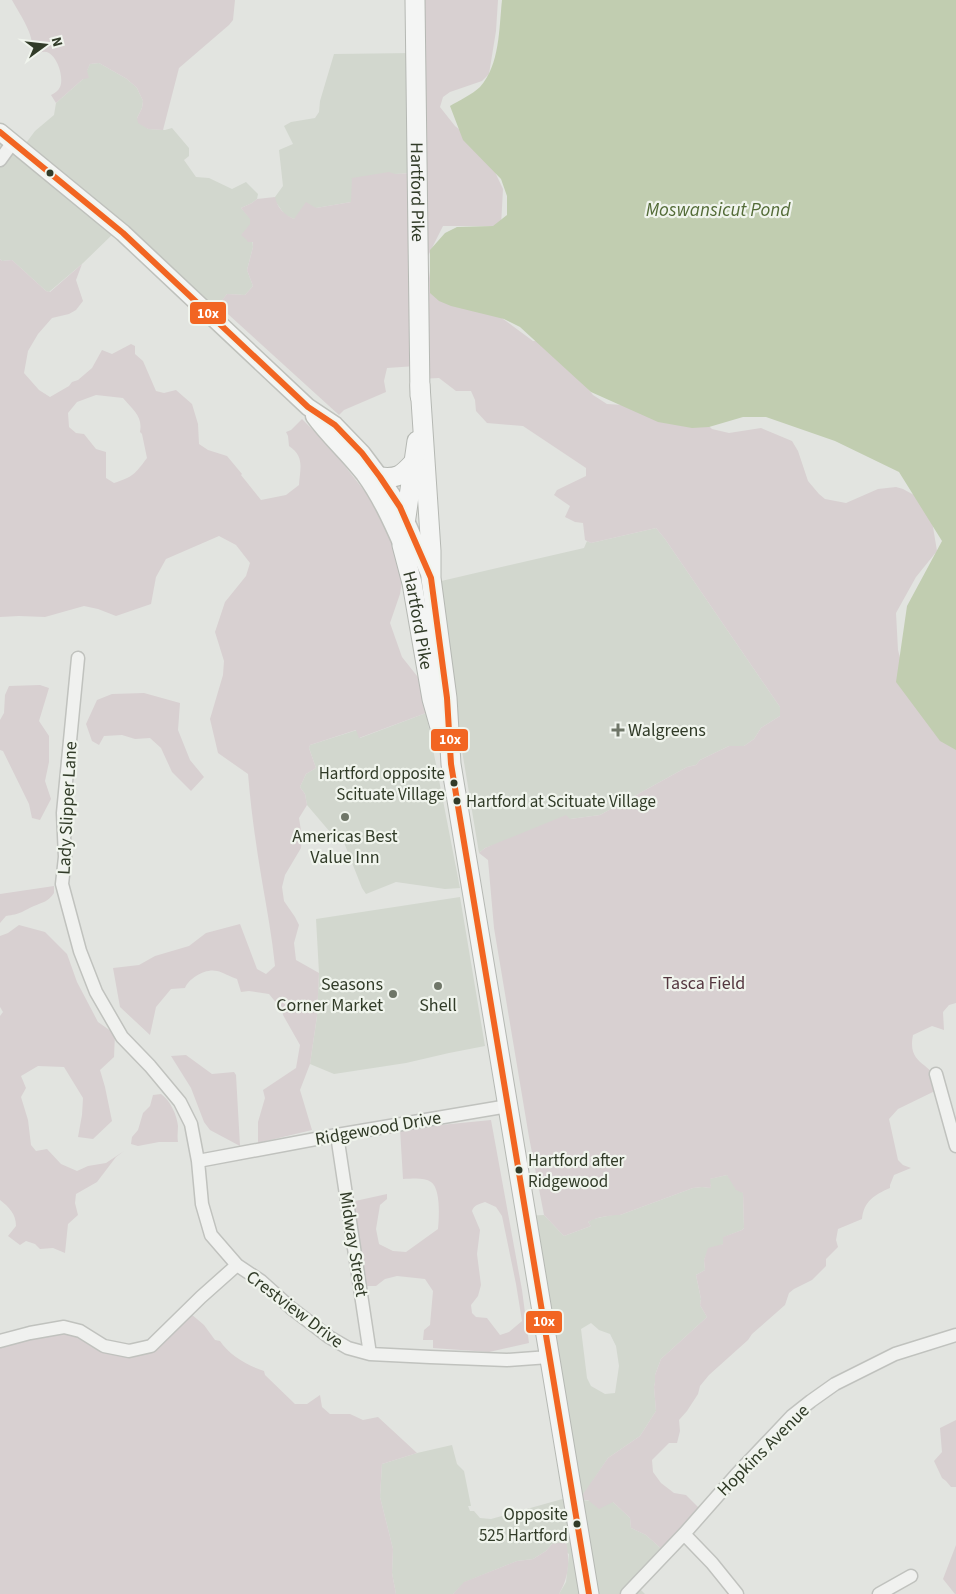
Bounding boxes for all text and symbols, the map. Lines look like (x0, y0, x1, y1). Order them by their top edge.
north arrow (20, 20, 70, 70)
text: N (46, 35, 67, 49)
street label: Hartford Pike (404, 142, 430, 242)
unlabelled marker (45, 168, 55, 178)
water label: Moswansicut Pond (646, 197, 791, 224)
line badge: 10x (189, 301, 227, 325)
text: 10x (197, 304, 219, 324)
street label: Hartford Pike (396, 568, 439, 671)
place label: Walgreens (628, 718, 706, 743)
marker: Walgreens (612, 724, 624, 736)
line badge: 10x (430, 728, 469, 752)
text: 10x (439, 730, 461, 750)
street label: Lady Slipper Lane (52, 740, 83, 875)
place label: Hartford opposite Scituate Village (319, 762, 445, 807)
marker: Hartford opposite Scituate Village (449, 778, 459, 788)
place label: Hartford at Scituate Village (466, 790, 656, 814)
marker: Hartford at Scituate Village (452, 796, 462, 806)
marker: Americas Best Value Inn (339, 811, 351, 823)
place label: Americas Best Value Inn (292, 824, 398, 870)
park label: Tasca Field (663, 971, 745, 996)
place label: Seasons Corner Market (276, 972, 383, 1018)
marker: Shell (432, 980, 444, 992)
marker: Seasons Corner Market (387, 988, 399, 1000)
place label: Shell (419, 993, 457, 1018)
street label: Ridgewood Drive (313, 1105, 443, 1152)
place label: Hartford after Ridgewood (528, 1149, 625, 1194)
marker: Hartford after Ridgewood (514, 1165, 524, 1175)
street label: Midway Street (333, 1190, 374, 1299)
street label: Crestview Drive (241, 1265, 349, 1354)
line badge: 10x (525, 1310, 563, 1334)
text: 10x (533, 1312, 555, 1332)
street label: Hopkins Avenue (712, 1399, 815, 1502)
place label: Opposite 525 Hartford (479, 1503, 568, 1548)
marker: Opposite 525 Hartford (572, 1519, 582, 1529)

